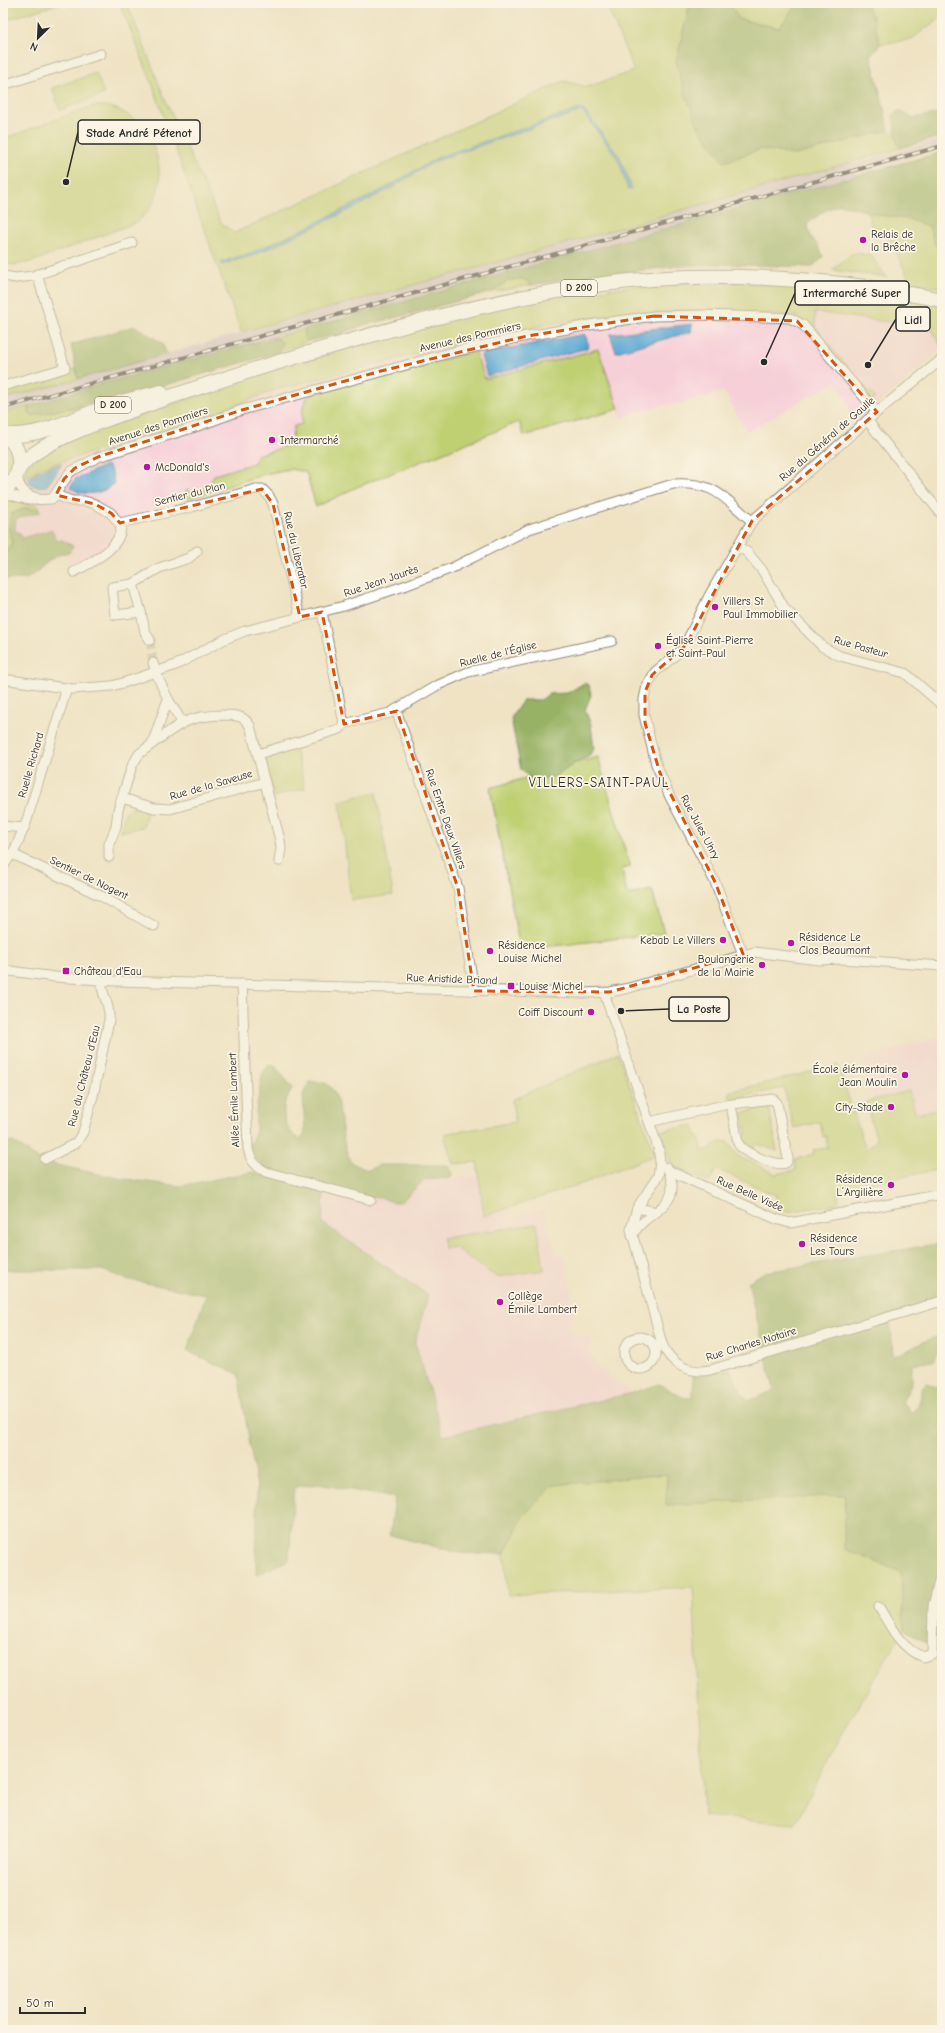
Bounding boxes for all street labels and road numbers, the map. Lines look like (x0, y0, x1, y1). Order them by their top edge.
road number: D 200 (561, 280, 597, 296)
street label: Avenue des Pommiers (418, 319, 522, 355)
street label: Rue du Général de Gaulle (777, 394, 878, 484)
road number: D 200 (95, 397, 131, 413)
street label: Avenue des Pommiers (107, 404, 210, 448)
street label: Sentier du Plan (153, 479, 227, 509)
street label: Rue du Liberator (281, 510, 311, 590)
street label: Rue Jean Jaurès (342, 562, 420, 600)
street label: Rue Pasteur (832, 633, 890, 661)
street label: Ruelle de l'Église (458, 637, 538, 670)
street label: Ruelle Richard (15, 731, 47, 799)
street label: Rue de la Saveuse (168, 767, 254, 803)
street label: Rue Entre Deux Villers (423, 767, 469, 871)
street label: Rue Jules Uhry (678, 793, 722, 861)
street label: Sentier de Nogent (48, 853, 131, 903)
street label: Rue Aristide Briand (406, 971, 498, 987)
street label: Rue du Château d'Eau (65, 1024, 103, 1128)
street label: Allée Émile Lambert (225, 1052, 242, 1148)
street label: Rue Belle Visée (715, 1173, 786, 1215)
street label: Rue Charles Notaire (704, 1324, 798, 1364)

